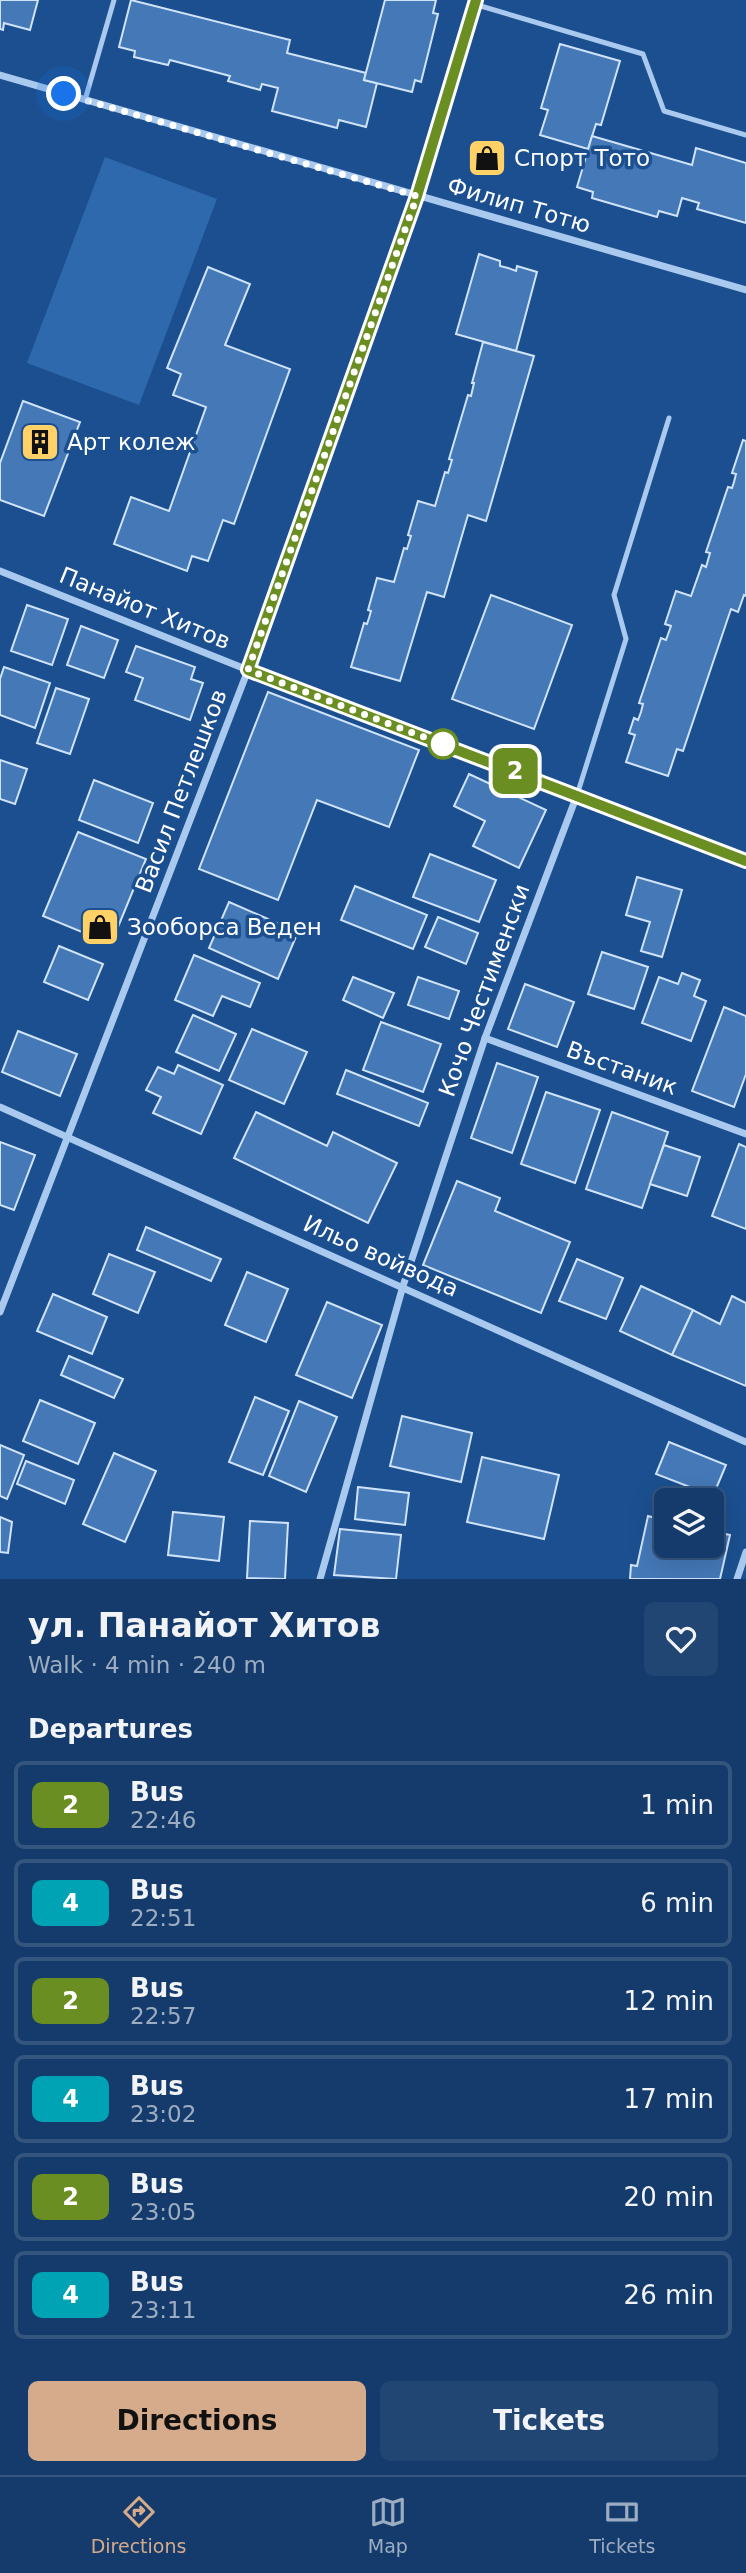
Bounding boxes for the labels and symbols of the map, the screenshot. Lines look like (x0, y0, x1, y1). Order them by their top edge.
your location (46, 76, 81, 111)
shop icon: Спорт Тото (466, 137, 508, 179)
place label: Спорт Тото (514, 145, 650, 171)
street label: Филип Тотю (444, 172, 594, 238)
building icon: Арт колеж (19, 421, 61, 463)
place label: Арт колеж (67, 429, 196, 455)
street label: Панайот Хитов (56, 562, 234, 654)
street label: Васил Петлешков (130, 686, 232, 896)
unlabelled marker (428, 729, 458, 759)
line badge: 2 (492, 748, 538, 794)
street label: Кочо Честименски (433, 880, 535, 1100)
shop icon: Зооборса Веден (79, 906, 121, 948)
place label: Зооборса Веден (127, 914, 322, 940)
street label: Въстаник (563, 1036, 681, 1100)
street label: Ильо войвода (299, 1210, 463, 1302)

